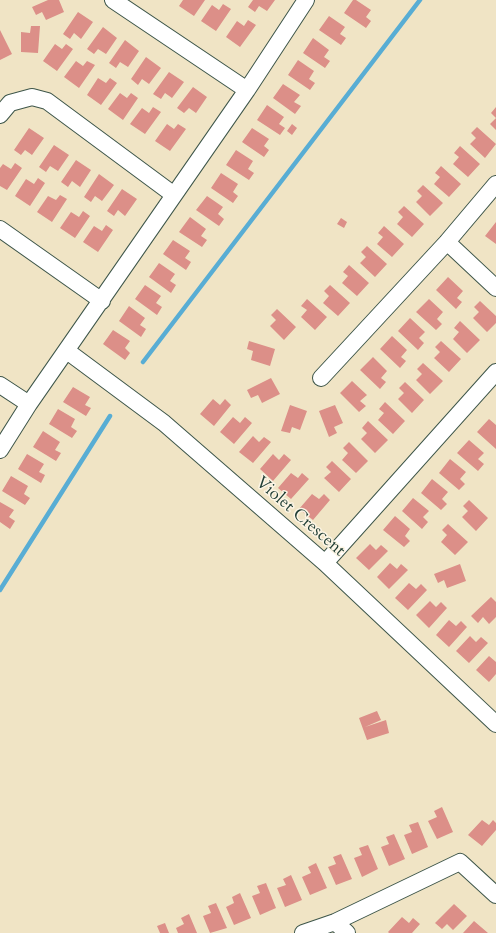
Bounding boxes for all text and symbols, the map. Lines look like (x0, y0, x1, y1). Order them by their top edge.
street label: Violet Crescent (251, 473, 349, 561)

